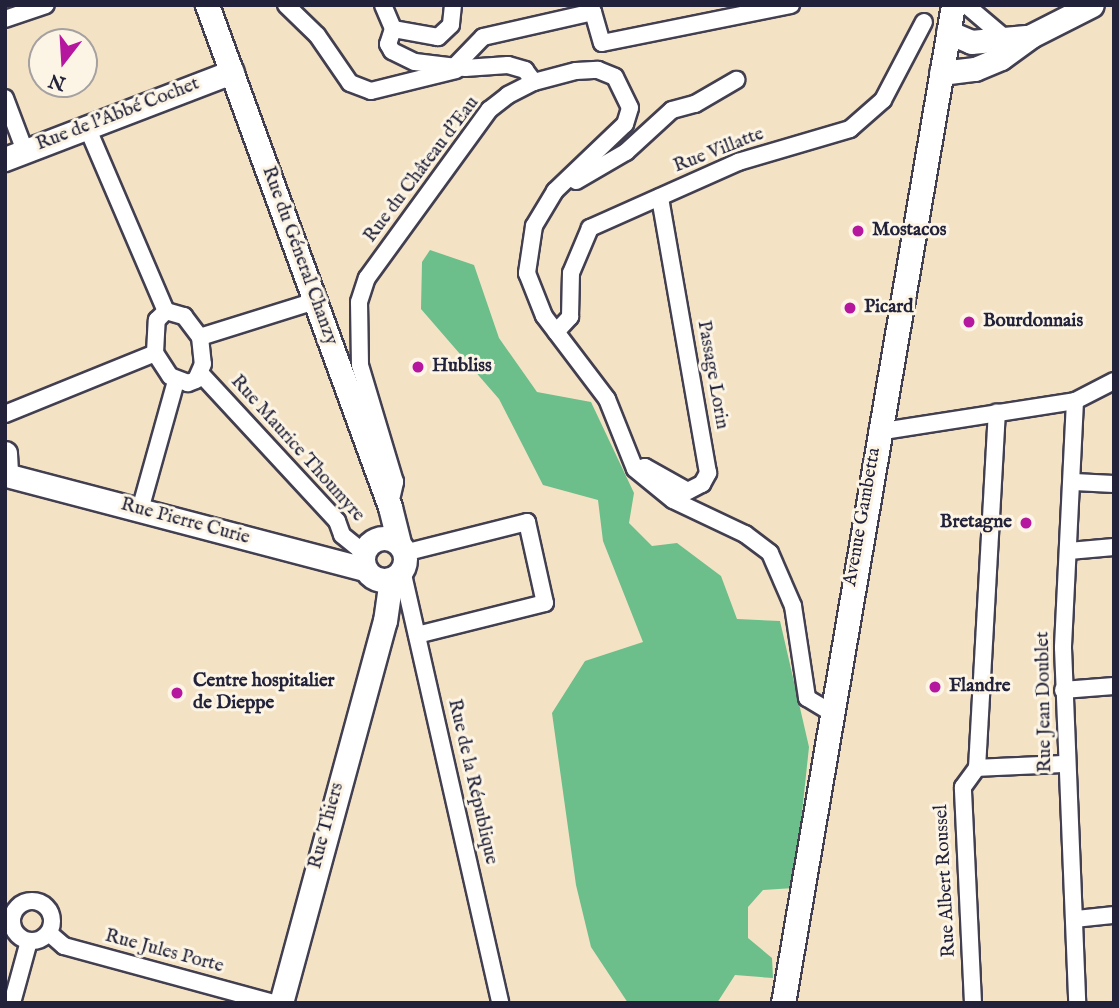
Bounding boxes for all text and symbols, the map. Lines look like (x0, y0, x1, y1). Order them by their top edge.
north arrow (28, 28, 98, 98)
text: N (46, 67, 69, 95)
street label: Rue de l'Abbé Cochet (33, 73, 203, 157)
street label: Rue du Château d'Eau (360, 92, 484, 248)
street label: Rue Villatte (671, 123, 767, 179)
street label: Rue du Géneral Chanzy (256, 163, 342, 349)
place label: Mostacos (872, 220, 946, 242)
marker: Mostacos (850, 223, 866, 239)
place label: Picard (864, 297, 913, 319)
marker: Picard (842, 300, 858, 316)
place label: Bourdonnais (983, 311, 1083, 333)
marker: Bourdonnais (961, 314, 977, 330)
street label: Passage Lorin (691, 319, 733, 431)
place label: Hubliss (432, 356, 492, 378)
marker: Hubliss (410, 359, 426, 375)
street label: Rue Maurice Thoumyre (225, 371, 369, 527)
street label: Avenue Gambetta (840, 446, 886, 588)
street label: Rue Pierre Curie (118, 494, 252, 550)
place label: Bretagne (940, 512, 1012, 534)
marker: Bretagne (1018, 515, 1034, 531)
street label: Rue Jean Doublet (1032, 631, 1058, 773)
place label: Centre hospitalier de Dieppe (193, 671, 335, 715)
place label: Flandre (949, 676, 1010, 698)
marker: Flandre (927, 679, 943, 695)
marker: Centre hospitalier de Dieppe (167, 683, 187, 703)
street label: Rue de la République (442, 697, 502, 867)
street label: Rue Thiers (305, 780, 349, 872)
street label: Rue Albert Roussel (931, 804, 961, 958)
street label: Rue Jules Porte (102, 925, 226, 979)

